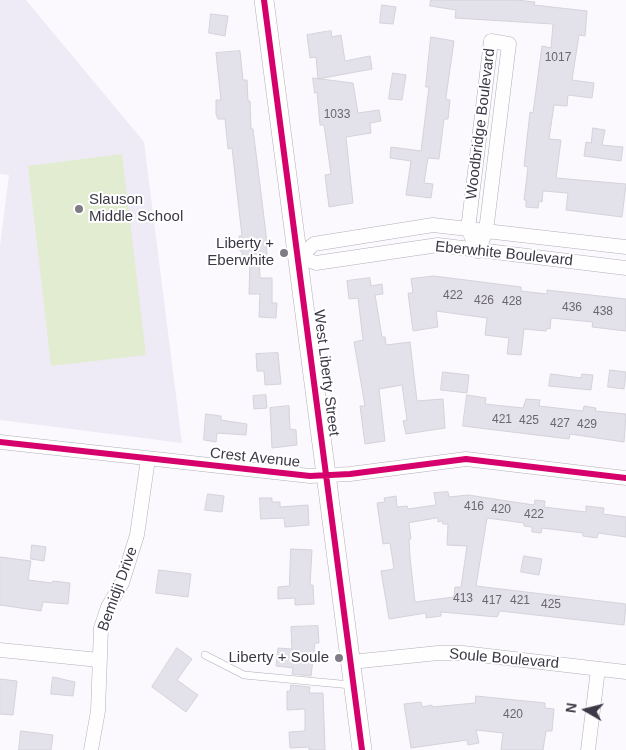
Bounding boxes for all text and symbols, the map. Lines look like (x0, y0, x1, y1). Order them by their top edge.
street label: Woodbridge Boulevard (463, 47, 499, 201)
house number: 1017 (545, 51, 571, 65)
house number: 1033 (324, 108, 350, 122)
place label: Slauson Middle School (89, 191, 183, 226)
marker: Slauson Middle School (73, 203, 85, 215)
place label: Liberty + Eberwhite (207, 235, 274, 270)
street label: Eberwhite Boulevard (434, 238, 574, 270)
marker: Liberty + Eberwhite (278, 247, 290, 259)
house number: 422 (443, 289, 463, 303)
house number: 426 (474, 294, 494, 308)
house number: 428 (502, 295, 522, 309)
house number: 436 (562, 301, 582, 315)
house number: 438 (593, 305, 613, 319)
street label: West Liberty Street (309, 309, 343, 437)
house number: 421 (492, 413, 512, 427)
house number: 425 (519, 414, 539, 428)
house number: 427 (550, 417, 570, 431)
house number: 429 (577, 418, 597, 432)
street label: Crest Avenue (209, 444, 301, 472)
house number: 416 (464, 500, 484, 514)
house number: 420 (491, 503, 511, 517)
house number: 422 (524, 508, 544, 522)
street label: Bemidji Drive (94, 544, 142, 634)
house number: 413 (453, 592, 473, 606)
house number: 417 (482, 594, 502, 608)
house number: 421 (510, 594, 530, 608)
house number: 425 (541, 598, 561, 612)
street label: Soule Boulevard (448, 645, 560, 673)
place label: Liberty + Soule (229, 649, 329, 667)
marker: Liberty + Soule (333, 652, 345, 664)
north arrow (561, 685, 611, 735)
text: N (563, 702, 580, 714)
house number: 420 (503, 708, 523, 722)

